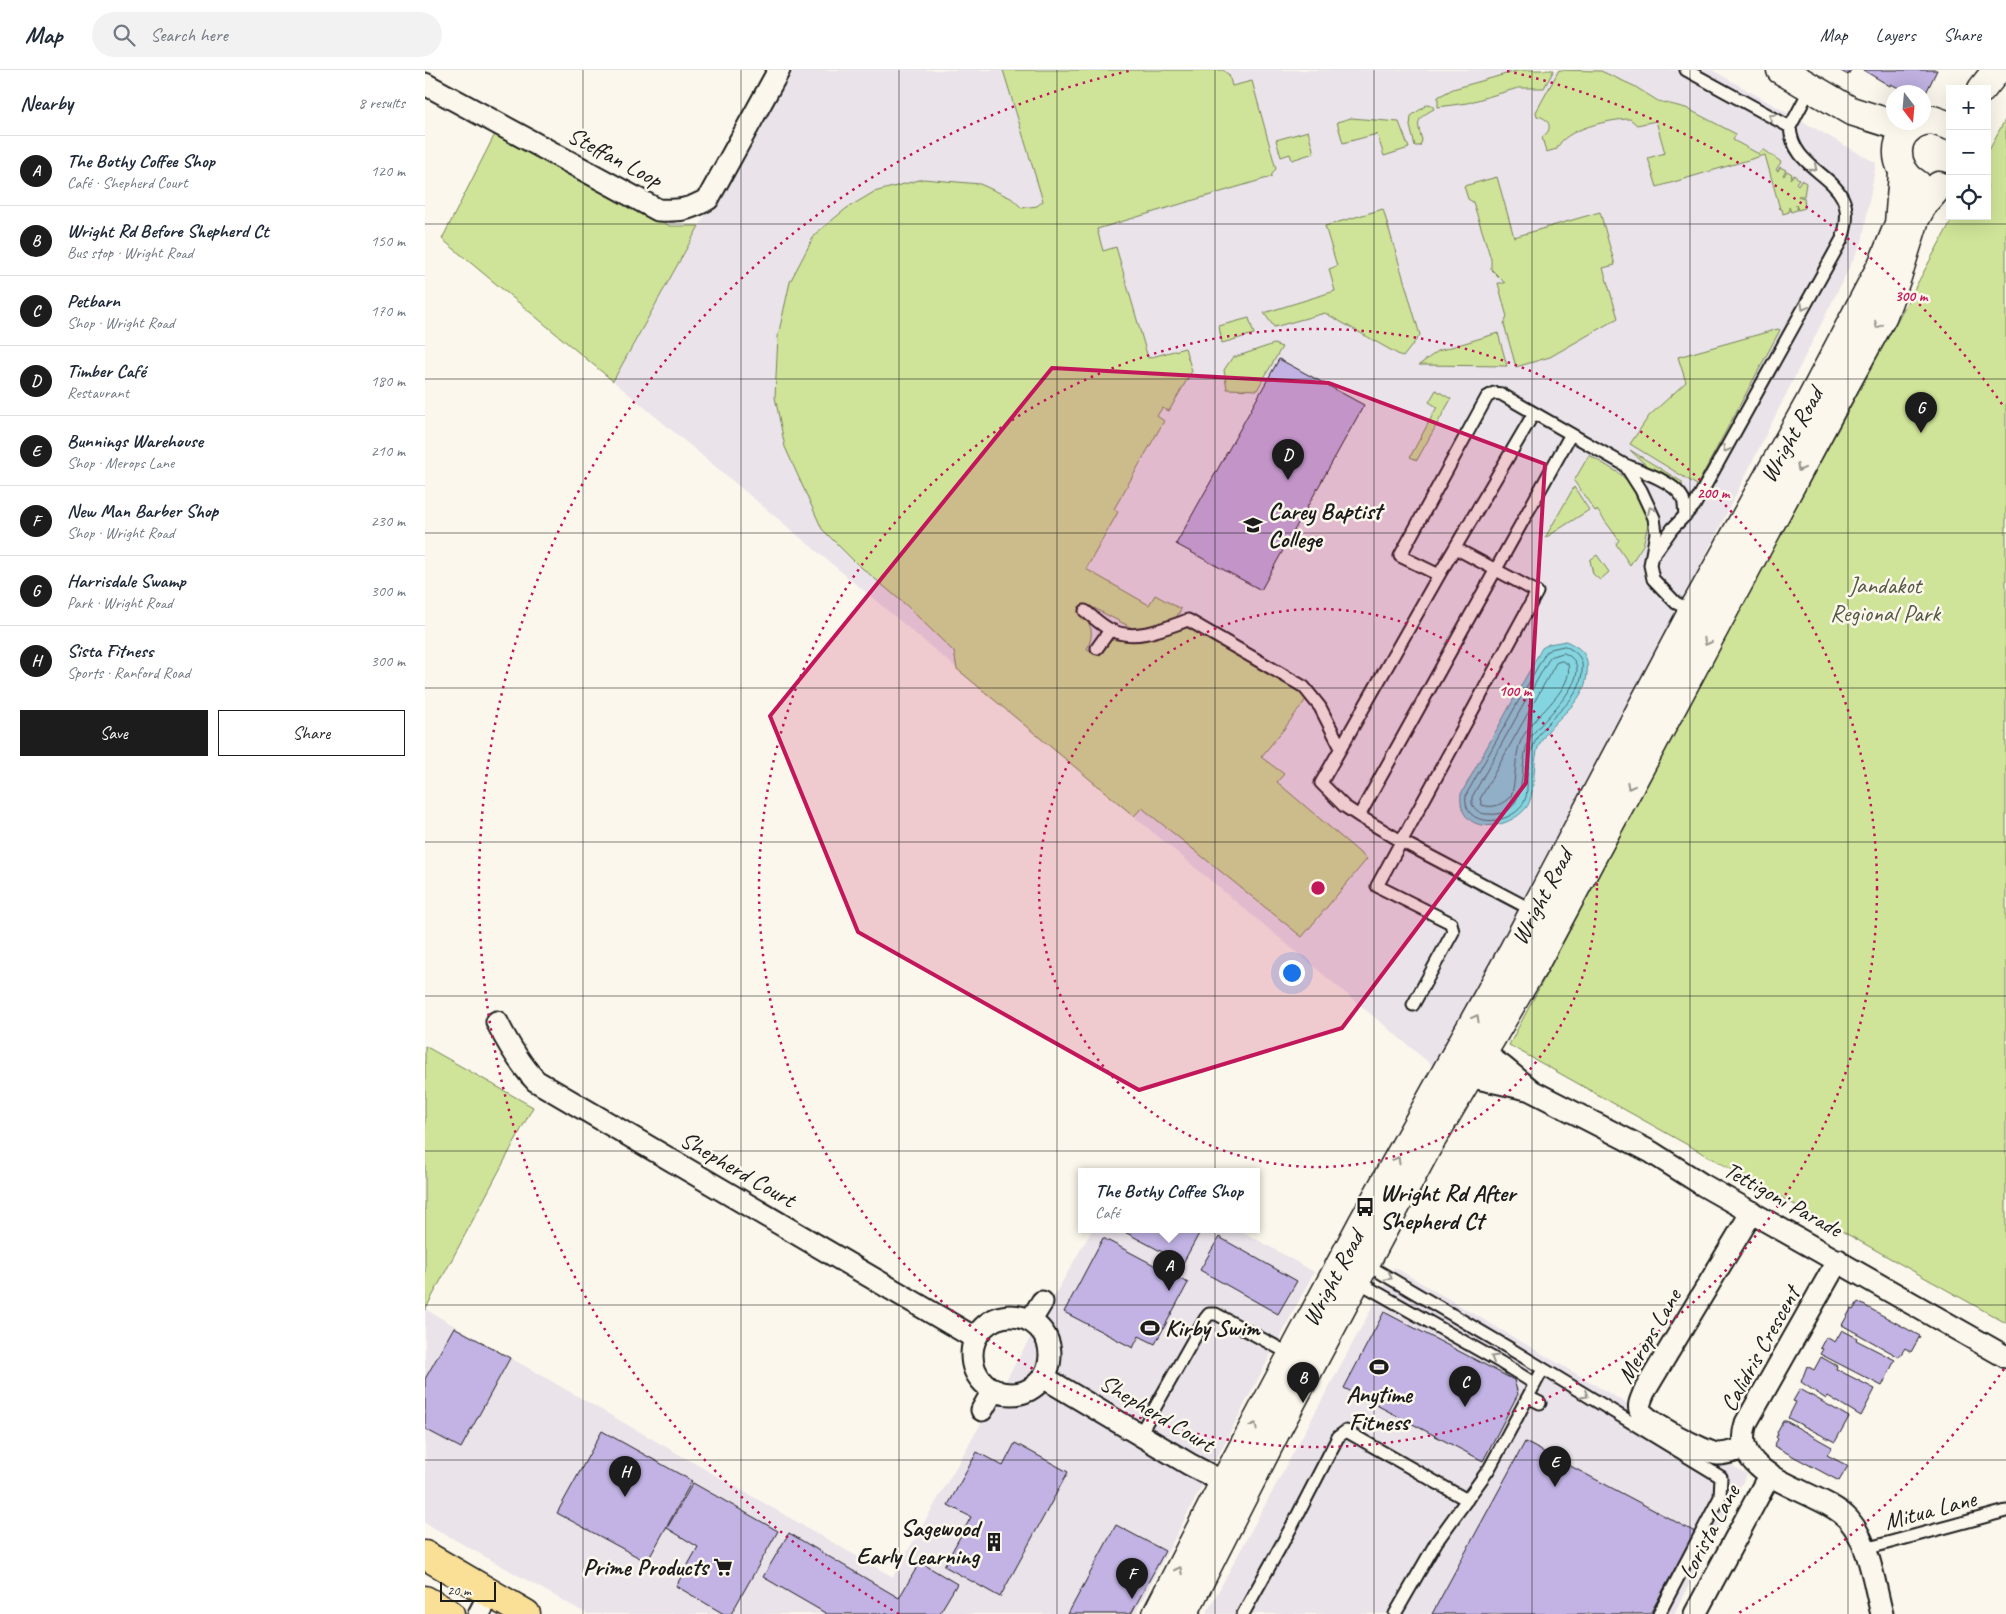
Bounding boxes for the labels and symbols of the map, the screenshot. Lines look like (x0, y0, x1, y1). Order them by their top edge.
north arrow (1886, 85, 1931, 130)
one-way arrow (1768, 113, 1777, 123)
street label: Steffan Loop (563, 120, 669, 195)
one-way arrow (1808, 162, 1817, 170)
text: 300 m (1895, 287, 1929, 306)
one-way arrow (1801, 301, 1811, 310)
one-way arrow (1873, 320, 1884, 329)
street label: Wright Road (1753, 379, 1832, 488)
pin: G (1905, 392, 1937, 433)
pin: D (1272, 439, 1304, 480)
one-way arrow (1722, 444, 1732, 453)
one-way arrow (1796, 463, 1806, 472)
text: 200 m (1697, 484, 1731, 503)
place label: Carey Baptist College (1268, 496, 1386, 554)
one-way arrow (1646, 506, 1657, 515)
school or university icon: Carey Baptist College (1242, 514, 1264, 536)
park label: Jandakot Regional Park (1830, 570, 1942, 628)
one-way arrow (1703, 637, 1713, 646)
text: 100 m (1499, 682, 1533, 701)
one-way arrow (1627, 780, 1637, 789)
street label: Wright Road (1504, 841, 1581, 950)
centre of rings (1309, 879, 1327, 897)
your location (1279, 960, 1305, 986)
one-way arrow (1470, 1014, 1480, 1023)
street label: Shepherd Court (675, 1124, 803, 1215)
street label: Tettigoni Parade (1719, 1154, 1849, 1245)
one-way arrow (1391, 1156, 1401, 1165)
place label: Wright Rd After Shepherd Ct (1380, 1178, 1518, 1236)
bus stop icon: Wright Rd After Shepherd Ct (1354, 1196, 1376, 1218)
street label: Wright Road (1295, 1222, 1372, 1331)
pin: A (1153, 1250, 1185, 1291)
one-way arrow (1384, 1271, 1393, 1281)
street label: Calidris Crescent (1713, 1279, 1808, 1417)
street label: Merops Lane (1610, 1282, 1689, 1388)
place label: Kirby Swim (1165, 1313, 1261, 1343)
sports icon: Kirby Swim (1139, 1317, 1161, 1339)
one-way arrow (1490, 1355, 1499, 1365)
sports icon: Anytime Fitness (1368, 1356, 1390, 1378)
pin: B (1287, 1362, 1319, 1403)
pin: C (1449, 1366, 1481, 1407)
street label: Shepherd Court (1094, 1367, 1221, 1460)
place label: Anytime Fitness (1346, 1379, 1414, 1437)
one-way arrow (1579, 1388, 1588, 1398)
one-way arrow (1248, 1422, 1258, 1431)
pin: E (1539, 1446, 1571, 1487)
pin: H (609, 1456, 641, 1497)
street label: Lorista Lane (1672, 1478, 1747, 1584)
street label: Mitua Lane (1881, 1483, 1981, 1537)
place label: Sagewood Early Learning (856, 1513, 983, 1571)
building icon: Sagewood Early Learning (983, 1531, 1005, 1553)
place label: Prime Products (583, 1552, 711, 1582)
supermarket icon: Prime Products (712, 1556, 734, 1578)
pin: F (1116, 1558, 1148, 1599)
one-way arrow (1173, 1567, 1183, 1576)
scale bar (440, 1579, 496, 1602)

